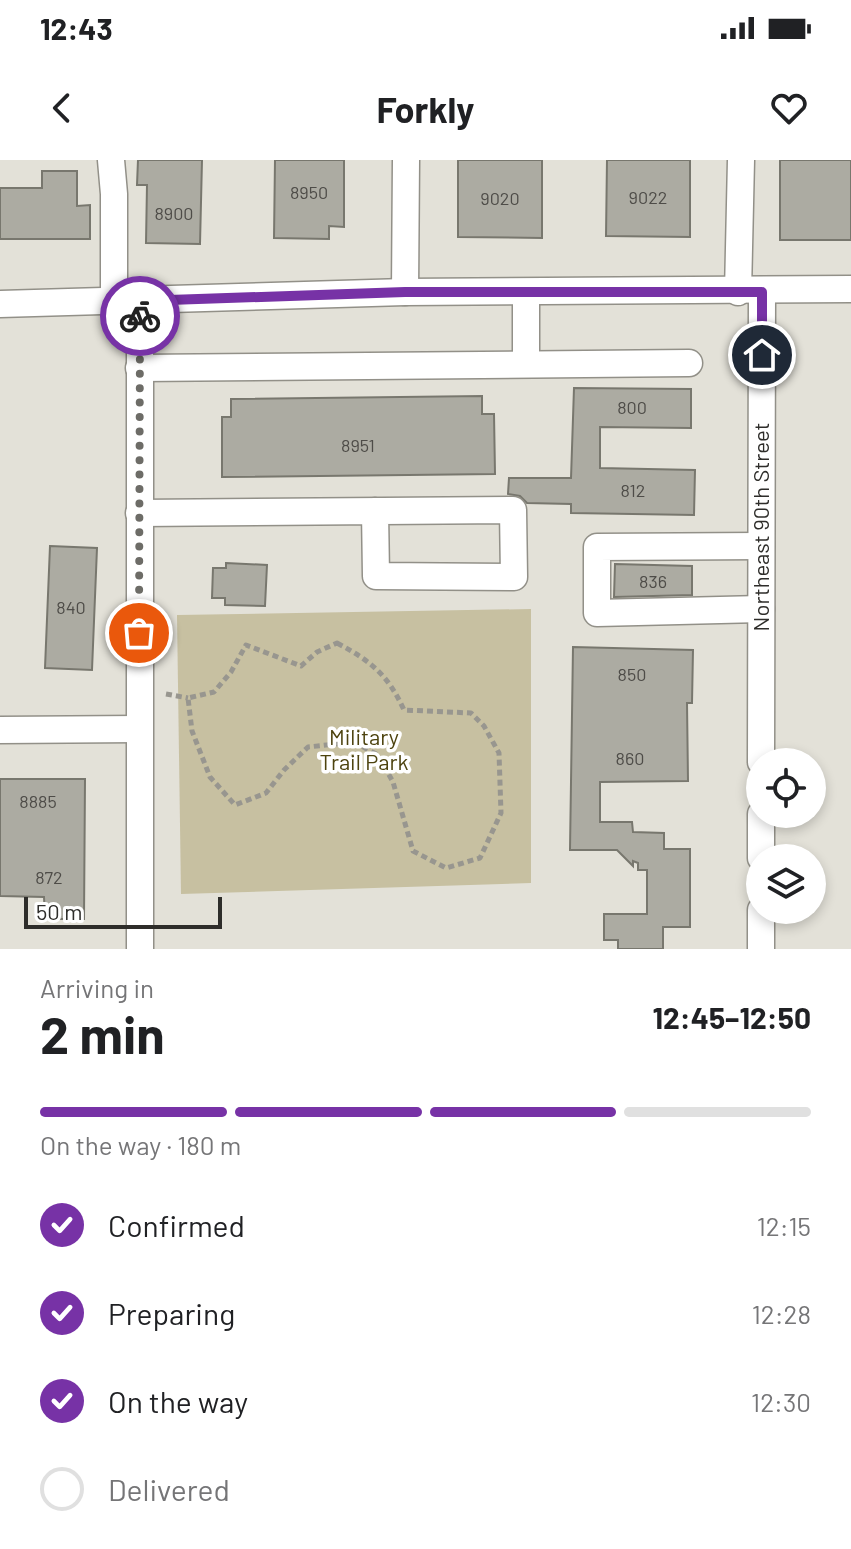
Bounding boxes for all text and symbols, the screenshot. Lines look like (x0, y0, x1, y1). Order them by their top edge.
text: 12:43 (40, 10, 113, 46)
icon: back (40, 86, 84, 130)
icon: heart (767, 86, 811, 130)
text: Forkly (376, 87, 475, 130)
house number: 8950 (290, 181, 328, 203)
house number: 9022 (629, 186, 667, 208)
house number: 9020 (480, 187, 520, 209)
house number: 8900 (154, 202, 194, 224)
courier (100, 276, 180, 356)
icon: bike (118, 294, 162, 338)
pin (728, 321, 796, 389)
icon: home (740, 333, 784, 377)
house number: 800 (617, 396, 647, 418)
street label: Northeast 90th Street (747, 423, 773, 631)
house number: 8951 (341, 434, 375, 456)
house number: 812 (621, 479, 645, 501)
house number: 836 (639, 570, 667, 592)
house number: 840 (56, 596, 86, 618)
pin (105, 599, 173, 667)
icon: bag (117, 611, 161, 655)
house number: 850 (618, 663, 646, 685)
park label: Military Trail Park (320, 723, 408, 774)
house number: 860 (616, 747, 644, 769)
map controls (746, 748, 826, 924)
button: locate (746, 748, 826, 828)
house number: 8885 (19, 790, 57, 812)
button: layers (746, 844, 826, 924)
house number: 872 (35, 866, 63, 888)
scale bar (24, 893, 222, 929)
text: 50 m (36, 898, 82, 924)
text: Arriving in (40, 972, 154, 1003)
text: 12:45–12:50 (652, 999, 811, 1035)
text: 2 min (40, 1002, 165, 1064)
text: On the way · 180 m (40, 1129, 241, 1160)
icon: check (40, 1203, 84, 1247)
text: Confirmed (108, 1207, 245, 1243)
text: 12:15 (757, 1210, 811, 1241)
icon: check (40, 1291, 84, 1335)
text: Preparing (108, 1295, 235, 1331)
text: 12:28 (752, 1298, 811, 1329)
icon: check (40, 1379, 84, 1423)
text: On the way (108, 1383, 248, 1419)
text: 12:30 (751, 1386, 811, 1417)
text: Delivered (108, 1471, 230, 1507)

